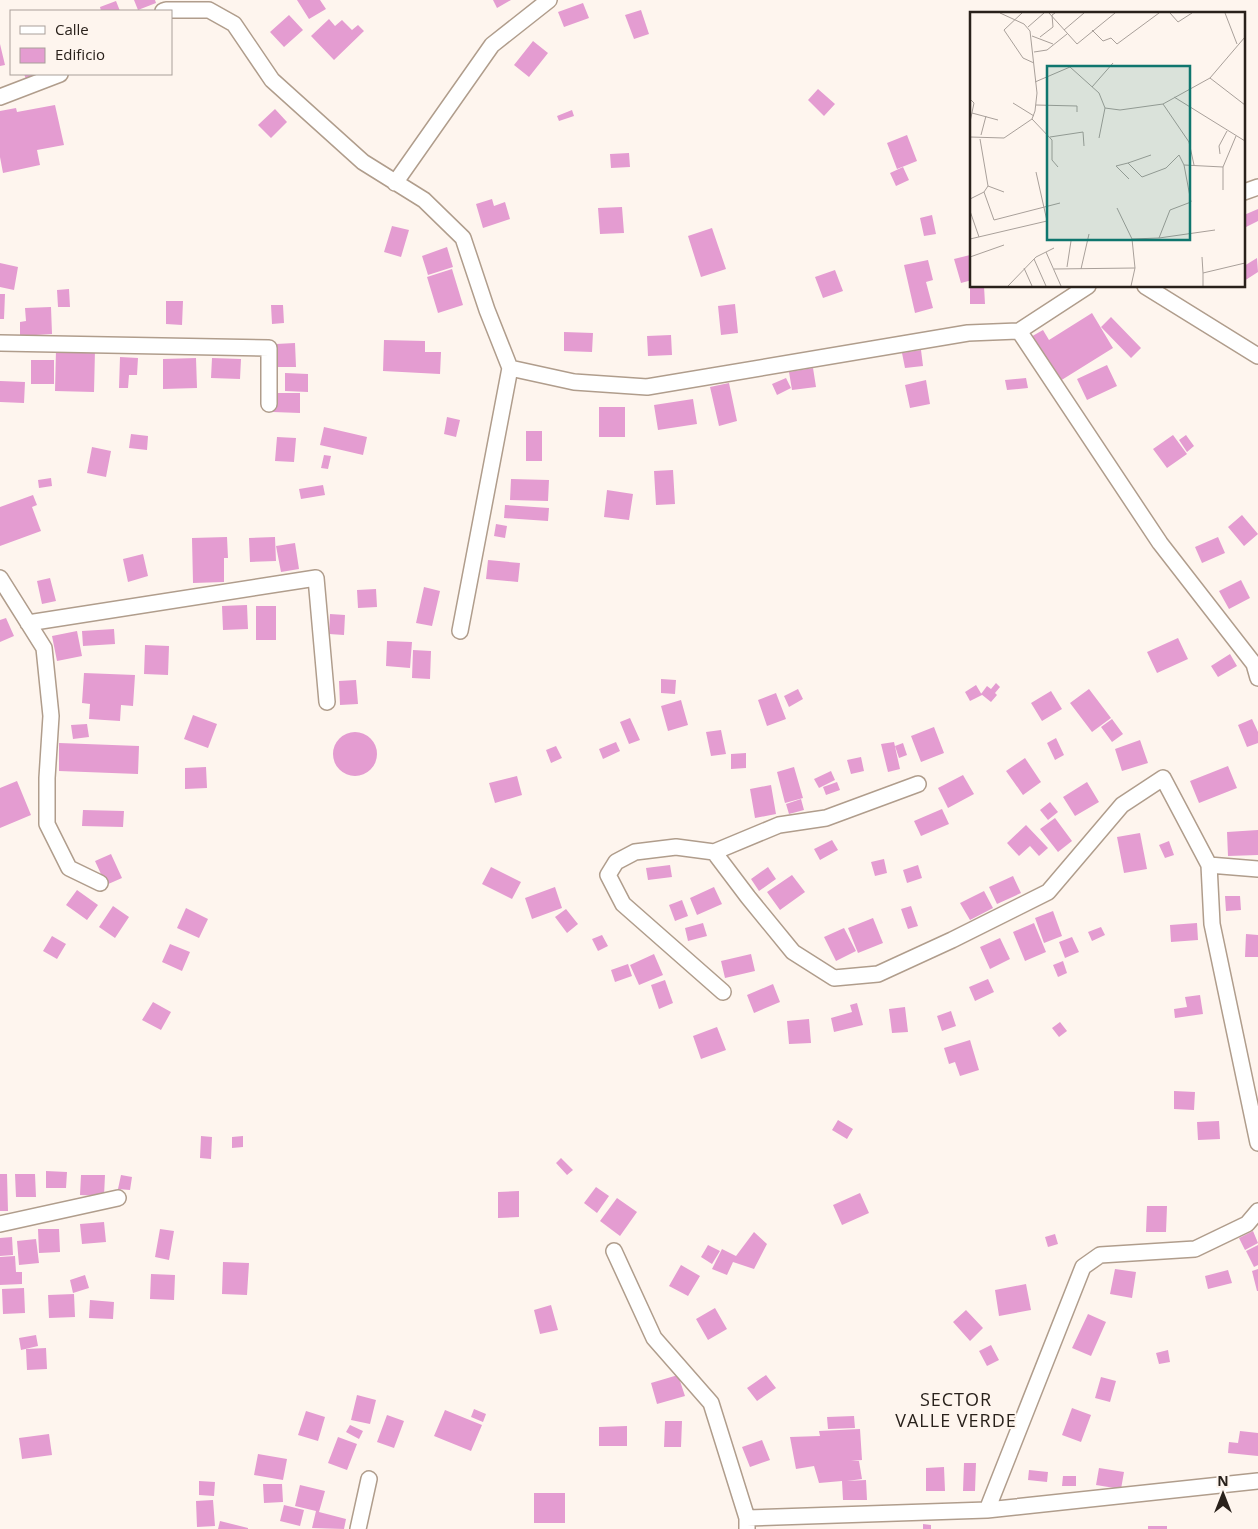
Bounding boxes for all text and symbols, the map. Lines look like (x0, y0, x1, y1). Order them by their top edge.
legend (10, 10, 172, 75)
inset map (970, 12, 1246, 288)
text: Calle (55, 19, 89, 39)
text: Edificio (55, 44, 105, 64)
district label: SECTOR VALLE VERDE (895, 1387, 1017, 1432)
north arrow (1198, 1469, 1248, 1519)
text: N (1217, 1471, 1229, 1490)

